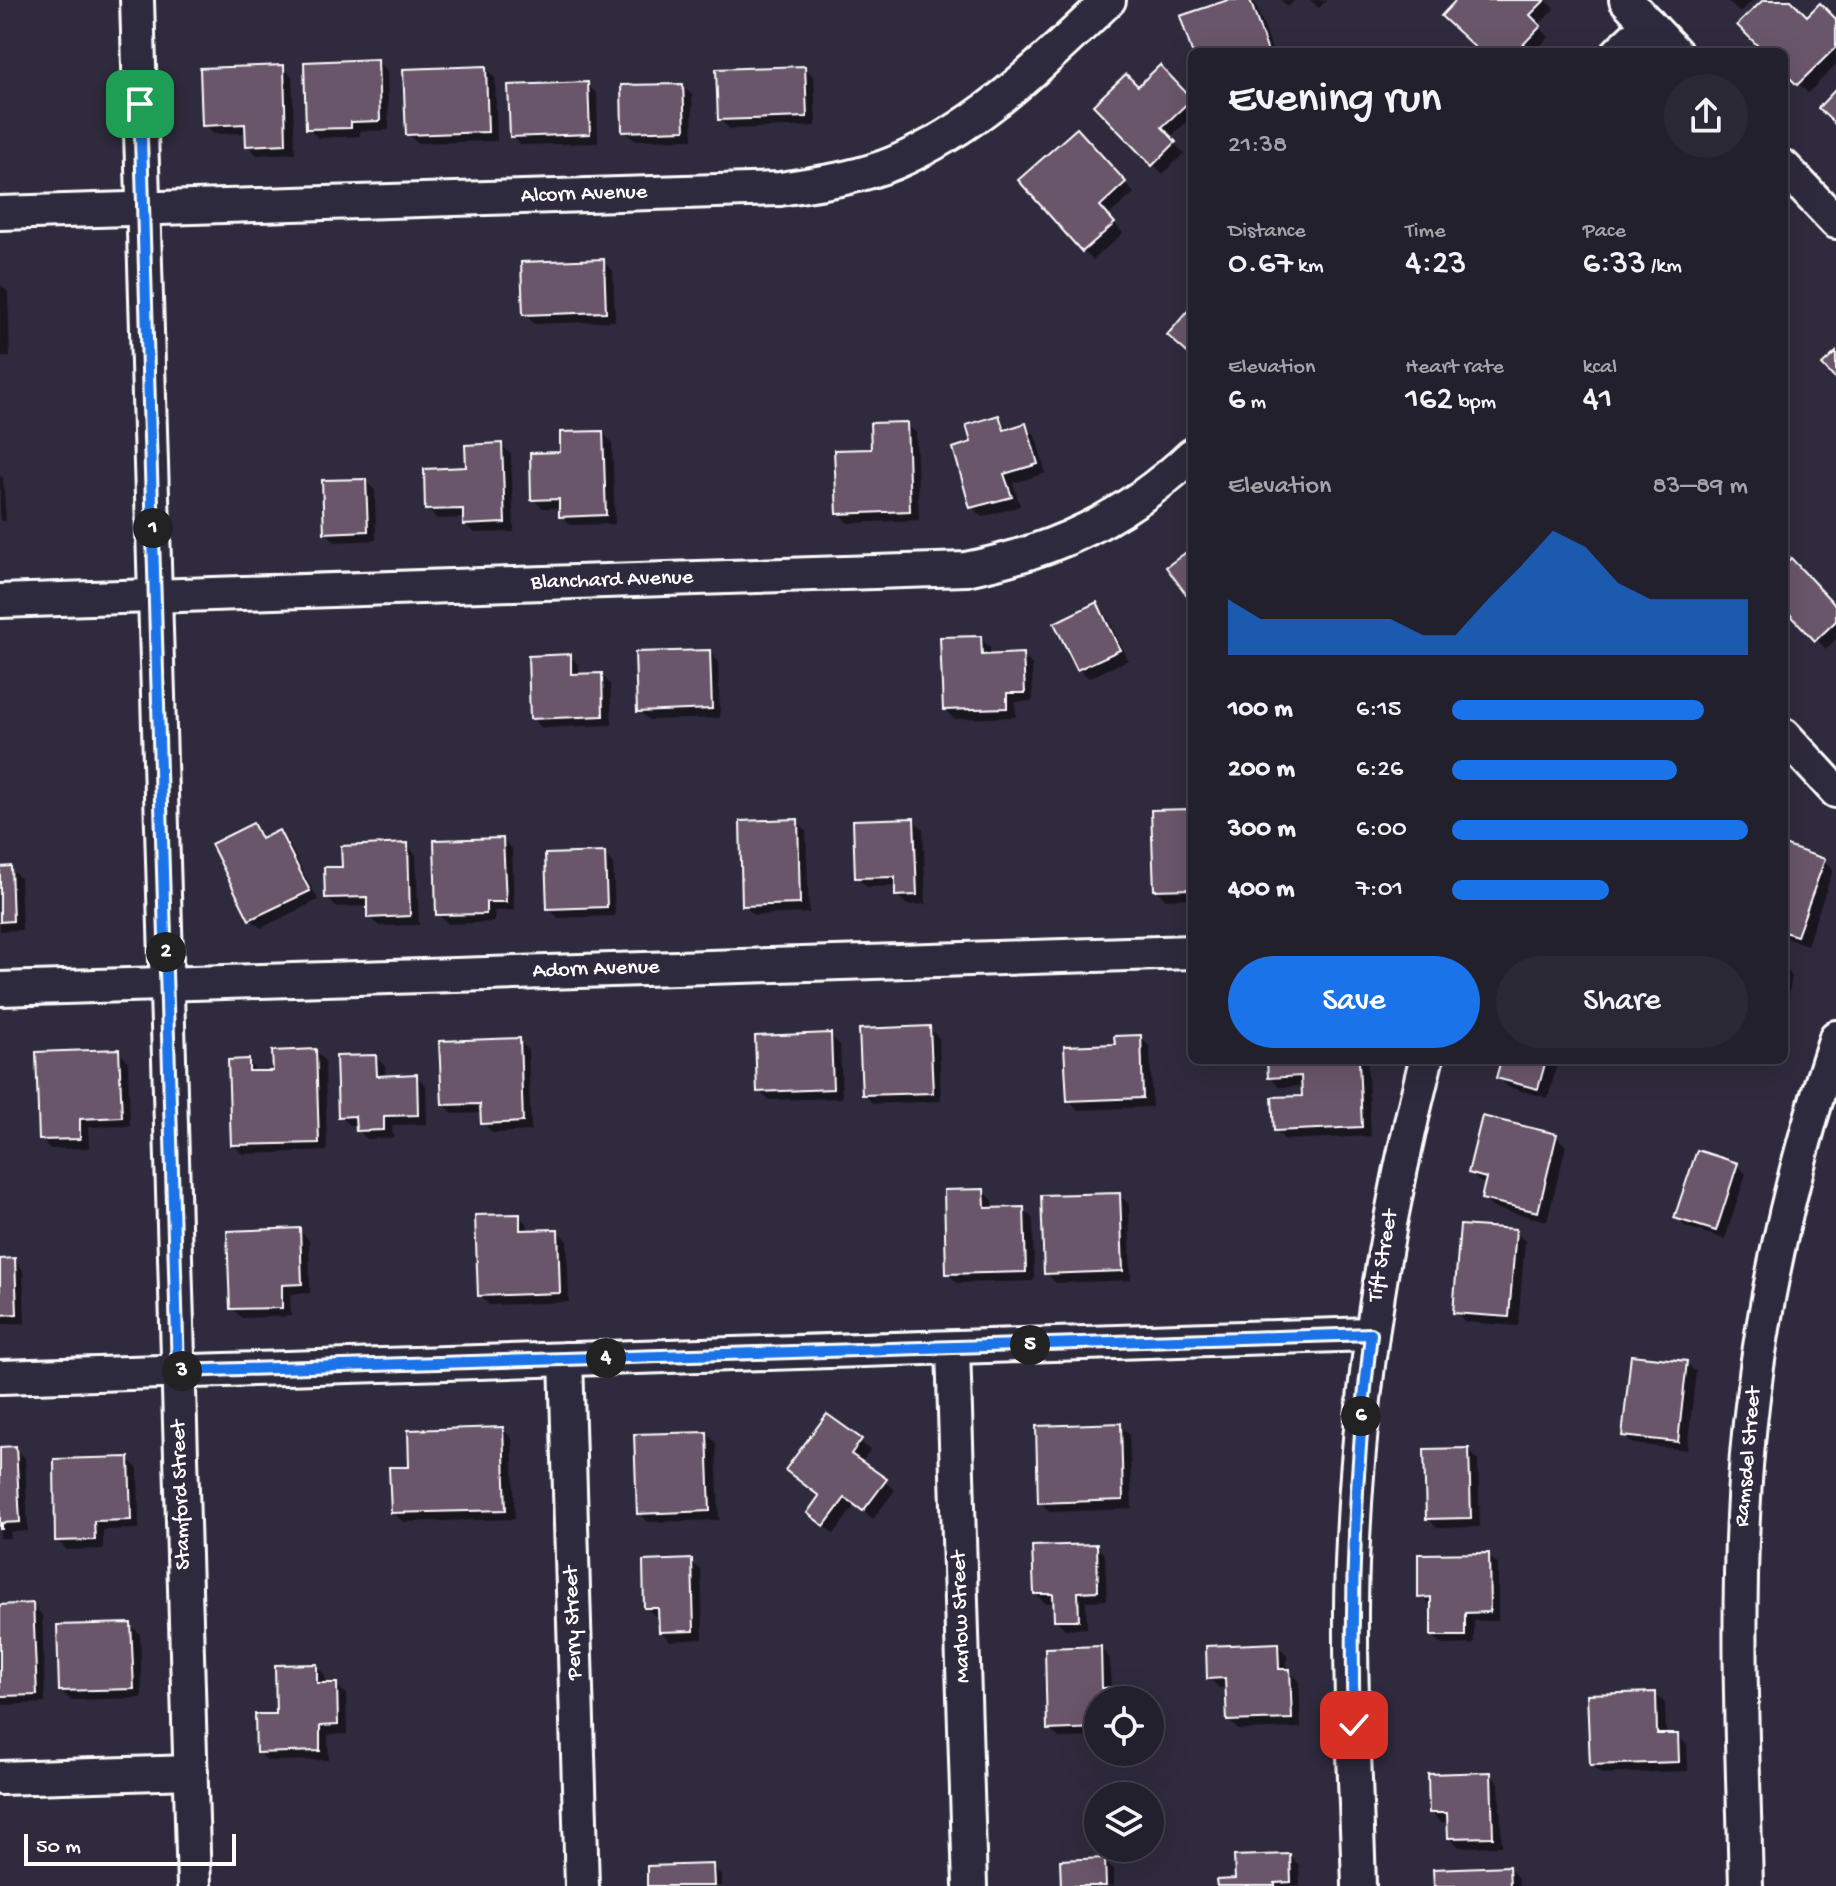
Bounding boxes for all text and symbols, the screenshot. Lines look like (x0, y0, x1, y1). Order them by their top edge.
pin (106, 70, 174, 138)
button: share (1664, 74, 1748, 158)
text: Evening run (1228, 75, 1441, 127)
icon: arrive (118, 82, 162, 126)
text: 21:38 (1228, 131, 1287, 162)
street label: Alcorn Avenue (520, 180, 648, 210)
text: Distance (1228, 219, 1306, 245)
text: Time (1405, 219, 1446, 245)
text: Pace (1583, 219, 1626, 245)
text: 0.67 (1228, 245, 1293, 285)
text: 4:23 (1405, 245, 1466, 285)
text: 6:33 (1583, 245, 1646, 285)
text: km (1293, 254, 1324, 280)
text: /km (1646, 254, 1682, 280)
text: Elevation (1228, 355, 1315, 381)
text: Heart rate (1405, 355, 1504, 381)
text: kcal (1583, 355, 1617, 381)
text: 6 (1228, 381, 1245, 421)
text: 162 (1405, 381, 1453, 421)
text: 41 (1583, 381, 1612, 421)
text: m (1245, 390, 1266, 416)
text: bpm (1453, 390, 1496, 416)
text: Elevation (1228, 472, 1331, 503)
text: 83–89 m (1652, 472, 1748, 503)
pin: 1 (133, 508, 173, 548)
text: 1 (149, 515, 157, 541)
street label: Blanchard Avenue (529, 565, 694, 597)
text: 100 m (1228, 695, 1293, 726)
text: 6:15 (1356, 695, 1402, 726)
text: 200 m (1228, 755, 1295, 786)
text: 6:26 (1356, 755, 1403, 786)
text: 300 m (1228, 815, 1296, 846)
text: 6:00 (1356, 815, 1407, 846)
text: 400 m (1228, 875, 1294, 906)
text: 7:01 (1356, 875, 1403, 906)
pin: 2 (146, 932, 186, 972)
text: 2 (161, 939, 171, 965)
street label: Adorn Avenue (532, 955, 661, 985)
button: Save (1228, 956, 1480, 1048)
button: Share (1496, 956, 1748, 1048)
street label: Tift Street (1363, 1206, 1405, 1306)
pin: 5 (1010, 1325, 1050, 1365)
text: 5 (1024, 1332, 1036, 1358)
pin: 4 (586, 1338, 626, 1378)
text: 4 (601, 1345, 611, 1371)
pin: 3 (162, 1351, 202, 1391)
text: 3 (176, 1358, 188, 1384)
street label: Ramsdel Street (1730, 1384, 1768, 1528)
pin: 6 (1341, 1396, 1381, 1436)
text: 6 (1355, 1403, 1367, 1429)
street label: Stamford Street (166, 1418, 198, 1570)
street label: Marlow Street (947, 1548, 977, 1684)
street label: Perry Street (559, 1564, 589, 1681)
map controls (1084, 1686, 1164, 1862)
button: locate (1084, 1686, 1164, 1766)
pin (1320, 1691, 1388, 1759)
icon: check (1332, 1703, 1376, 1747)
button: layers (1084, 1782, 1164, 1862)
scale bar (24, 1830, 236, 1866)
text: 50 m (36, 1835, 81, 1861)

